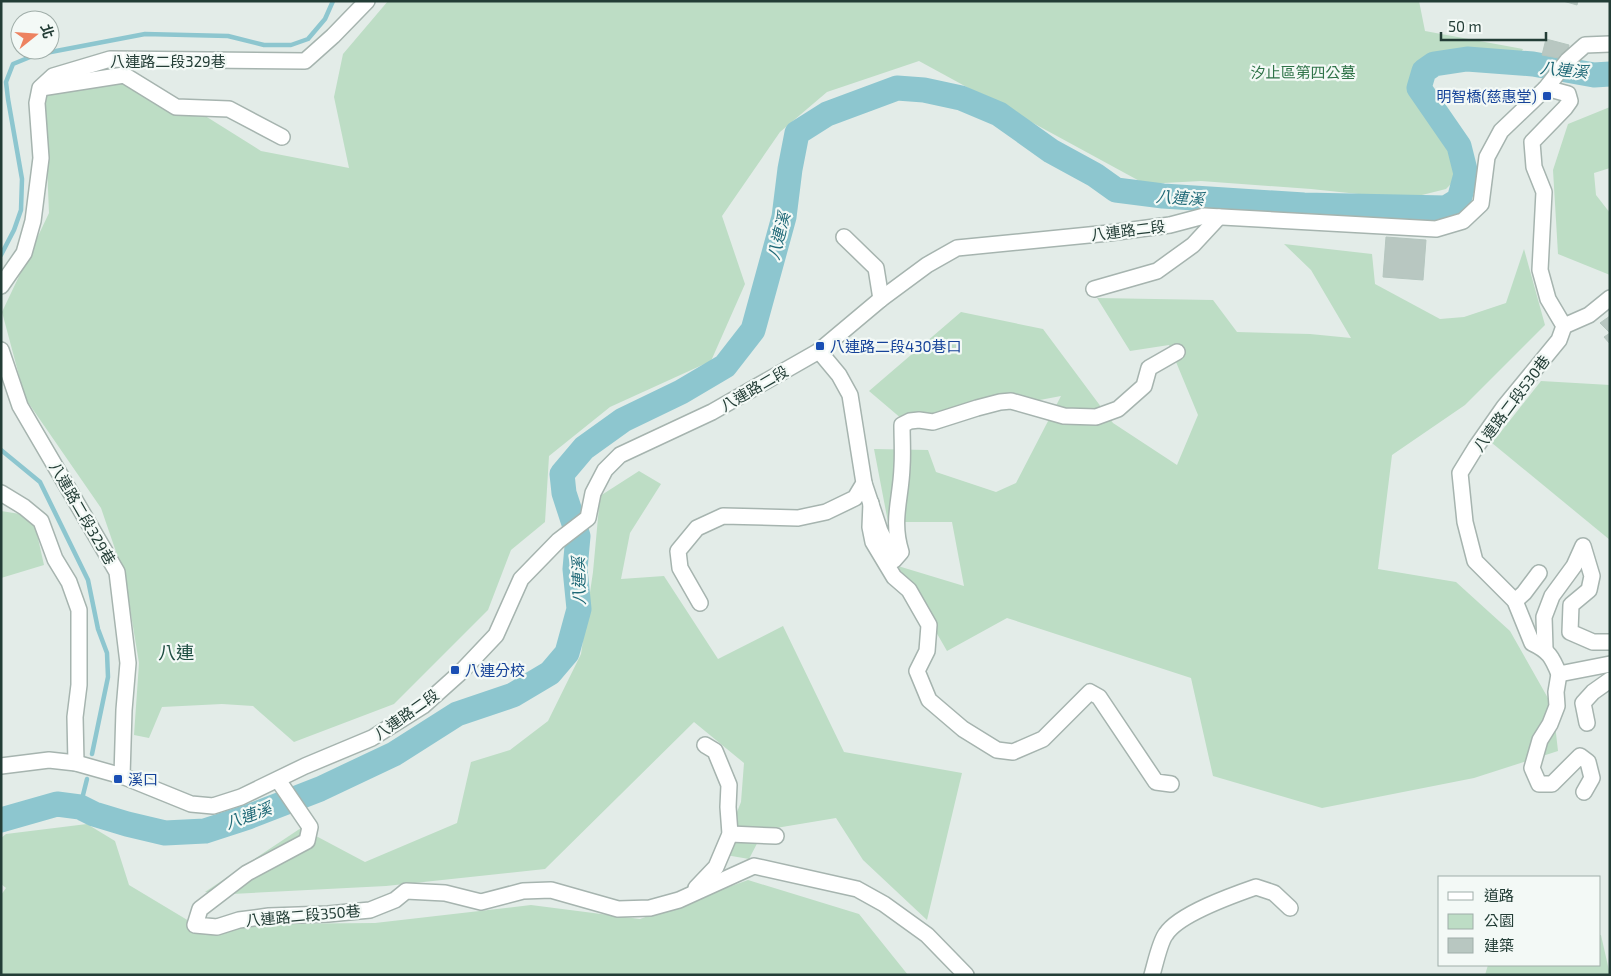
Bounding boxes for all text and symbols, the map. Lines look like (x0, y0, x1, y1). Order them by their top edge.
north arrow (10, 10, 60, 60)
scale bar (1441, 10, 1546, 42)
text: 50 m (1448, 17, 1482, 35)
text: 北 (38, 22, 58, 40)
street label: 八連路二段329巷 (110, 52, 226, 70)
water label: 八連溪 (1539, 57, 1591, 81)
park label: 汐止區第四公墓 (1250, 63, 1356, 81)
place label: 明智橋(慈惠堂) (1436, 87, 1537, 105)
marker: 明智橋(慈惠堂) (1541, 90, 1553, 102)
water label: 八連溪 (1155, 186, 1207, 208)
water label: 八連溪 (763, 208, 794, 262)
street label: 八連路二段 (1090, 216, 1166, 244)
place label: 八連路二段430巷口 (830, 337, 962, 355)
marker: 八連路二段430巷口 (814, 340, 826, 352)
street label: 八連路二段530巷 (1469, 351, 1553, 455)
street label: 八連路二段 (717, 361, 791, 415)
street label: 八連路二段329巷 (46, 459, 120, 567)
water label: 八連溪 (568, 555, 588, 605)
district label: 八連 (158, 641, 194, 663)
place label: 八連分校 (465, 661, 525, 679)
marker: 八連分校 (449, 664, 461, 676)
street label: 八連路二段 (370, 685, 442, 743)
place label: 溪口 (128, 770, 158, 788)
marker: 溪口 (112, 773, 124, 785)
water label: 八連溪 (222, 797, 276, 832)
legend (1438, 876, 1601, 966)
text: 道路 (1484, 886, 1514, 904)
street label: 八連路二段350巷 (245, 901, 361, 929)
text: 公園 (1484, 911, 1514, 929)
text: 建築 (1484, 936, 1514, 954)

